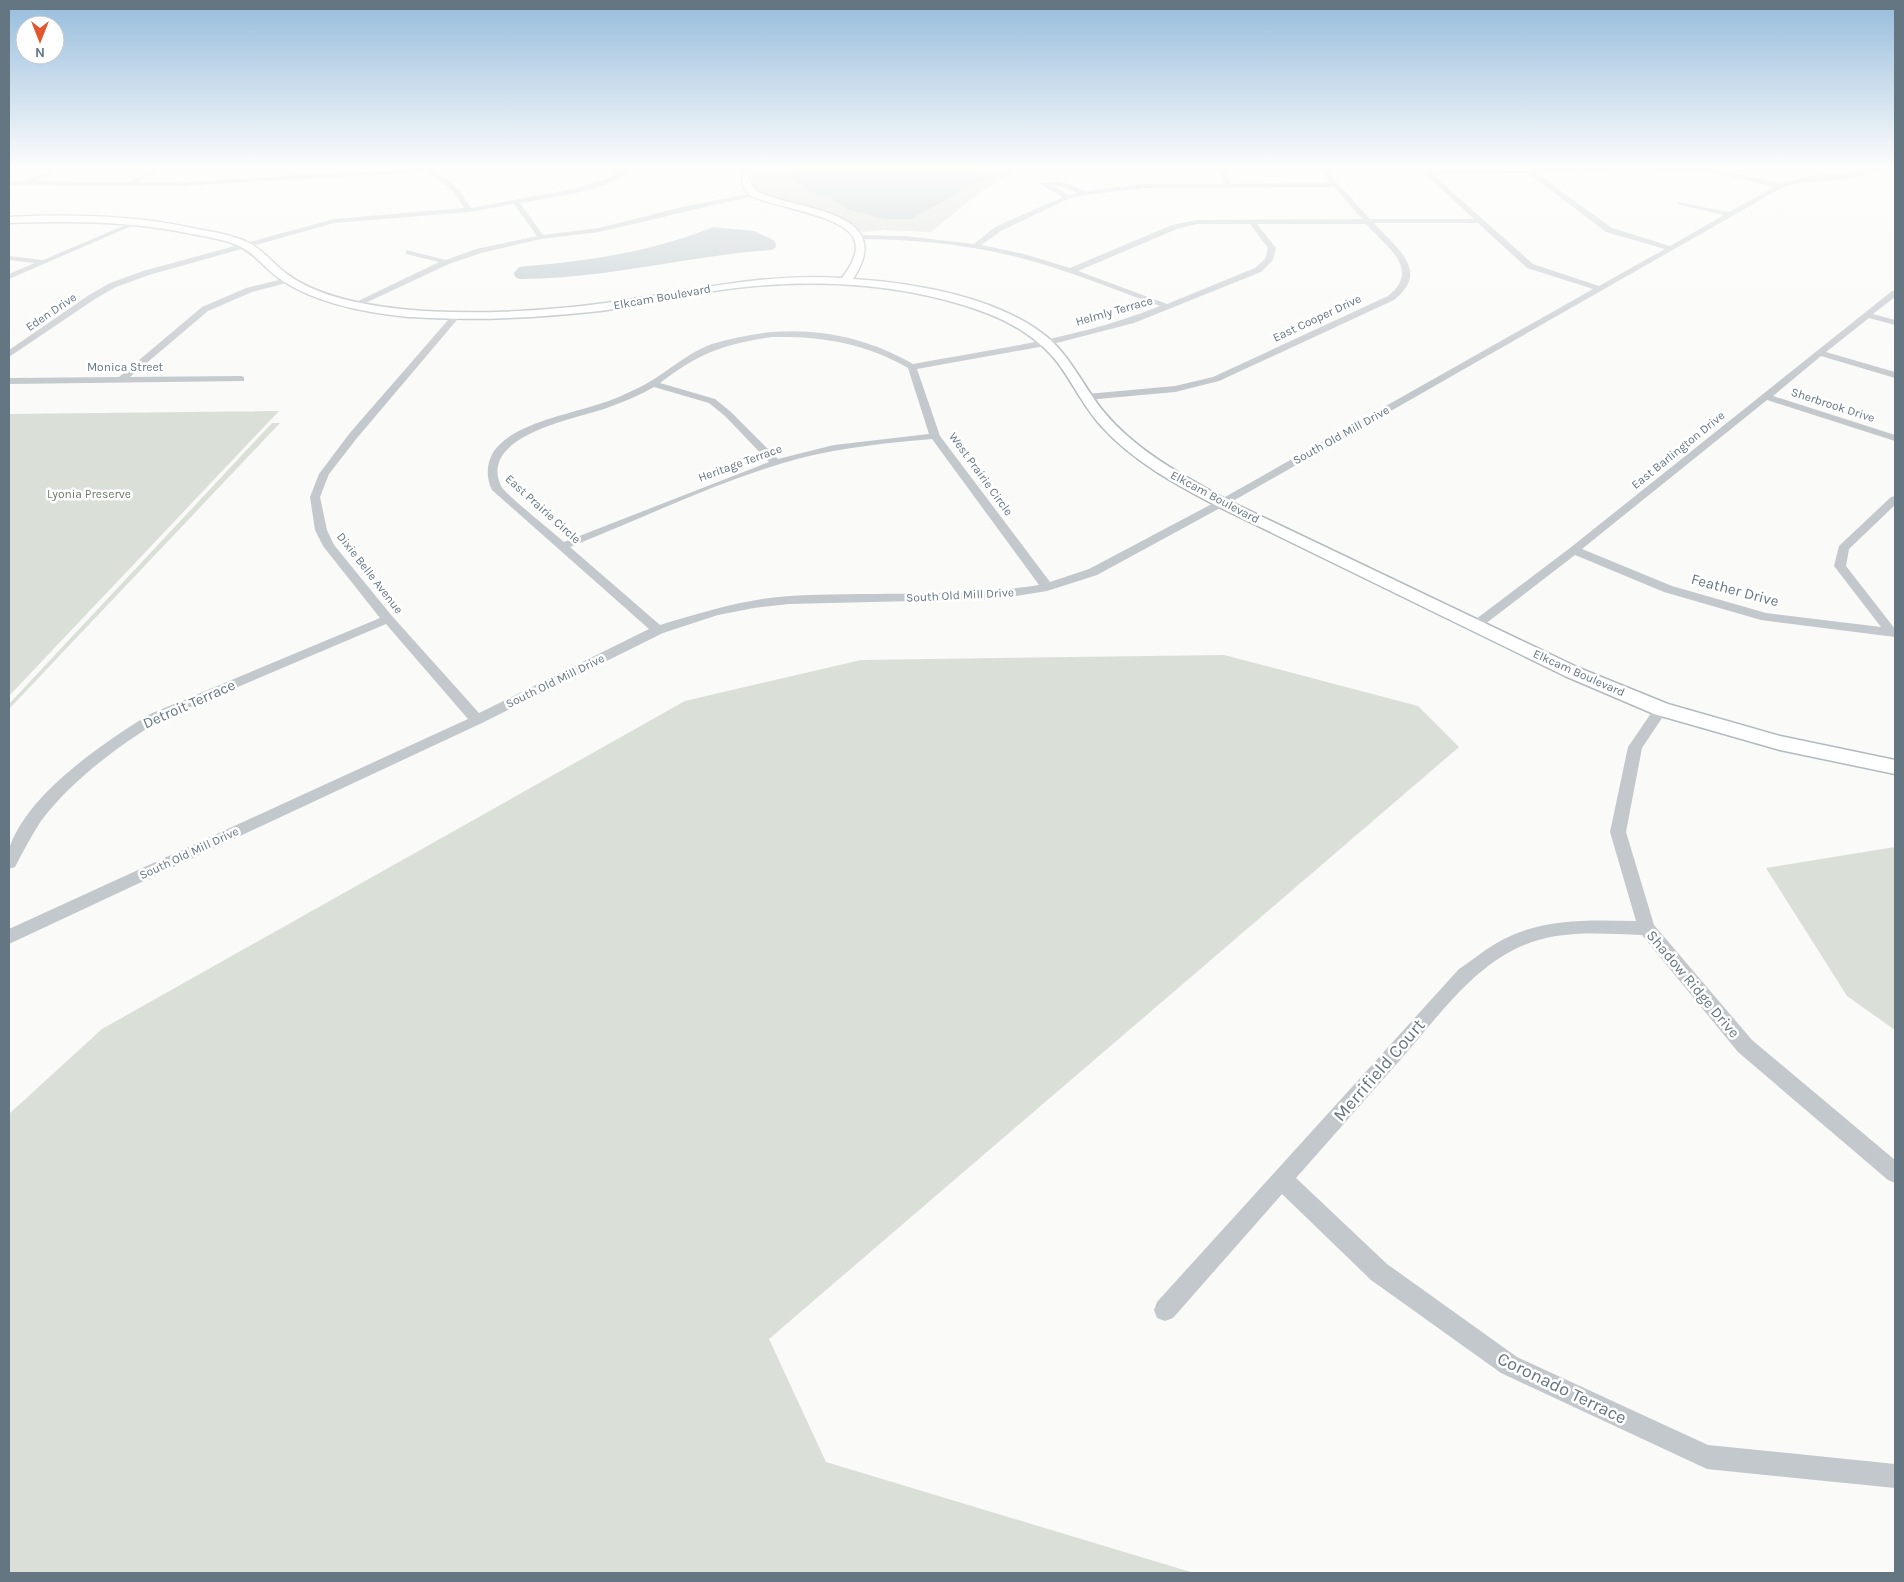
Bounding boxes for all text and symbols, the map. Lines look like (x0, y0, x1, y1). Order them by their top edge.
north arrow (15, 15, 65, 65)
text: N (35, 44, 45, 61)
street label: Elkcam Boulevard (612, 282, 712, 312)
street label: Eden Drive (23, 290, 79, 334)
street label: East Cooper Drive (1271, 291, 1363, 345)
street label: Helmly Terrace (1074, 293, 1154, 329)
street label: Monica Street (87, 360, 164, 374)
street label: Sherbrook Drive (1789, 385, 1877, 425)
street label: South Old Mill Drive (1290, 403, 1392, 467)
street label: East Barlington Drive (1629, 408, 1727, 492)
street label: West Prairie Circle (946, 430, 1016, 518)
street label: Heritage Terrace (696, 441, 784, 485)
street label: Elkcam Boulevard (1168, 468, 1262, 526)
street label: East Prairie Circle (503, 472, 583, 546)
park label: Lyonia Preserve (47, 487, 131, 501)
street label: Dixie Belle Avenue (334, 530, 406, 616)
street label: Feather Drive (1689, 570, 1781, 610)
street label: South Old Mill Drive (906, 585, 1014, 605)
street label: Elkcam Boulevard (1531, 647, 1627, 699)
street label: South Old Mill Drive (503, 651, 607, 711)
street label: Detroit Terrace (140, 676, 238, 732)
street label: South Old Mill Drive (137, 824, 241, 882)
street label: Shadow Ridge Drive (1643, 926, 1743, 1042)
street label: Merrifield Court (1328, 1014, 1430, 1126)
street label: Coronado Terrace (1494, 1347, 1630, 1429)

